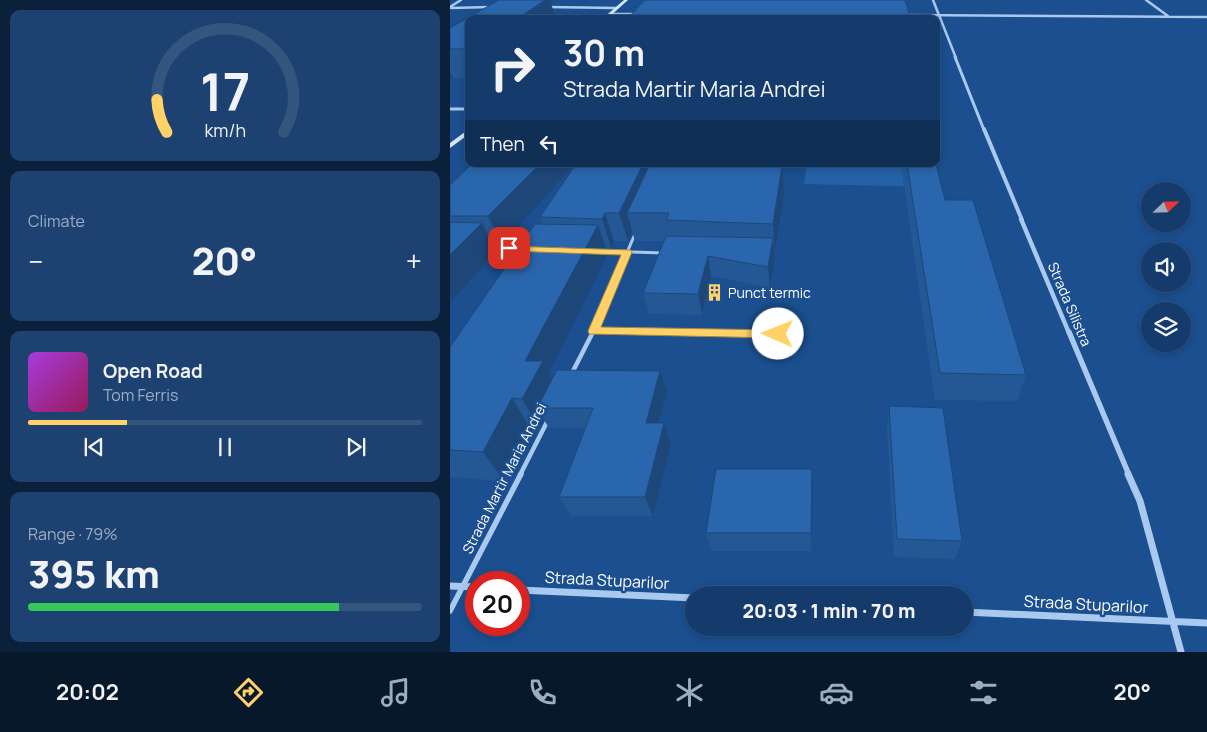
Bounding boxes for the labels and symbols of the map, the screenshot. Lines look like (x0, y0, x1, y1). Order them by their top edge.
north arrow (1141, 182, 1191, 232)
pin (488, 227, 530, 269)
street label: Strada Silistra (1044, 259, 1096, 349)
building icon: Punct termic (704, 282, 724, 302)
place label: Punct termic (728, 283, 811, 302)
position arrow (751, 307, 803, 359)
street label: Strada Martir Maria Andrei (458, 399, 550, 557)
street label: Strada Stuparilor (544, 566, 670, 594)
speed limit sign: 20 (465, 571, 530, 636)
street label: Strada Stuparilor (1023, 590, 1149, 618)

